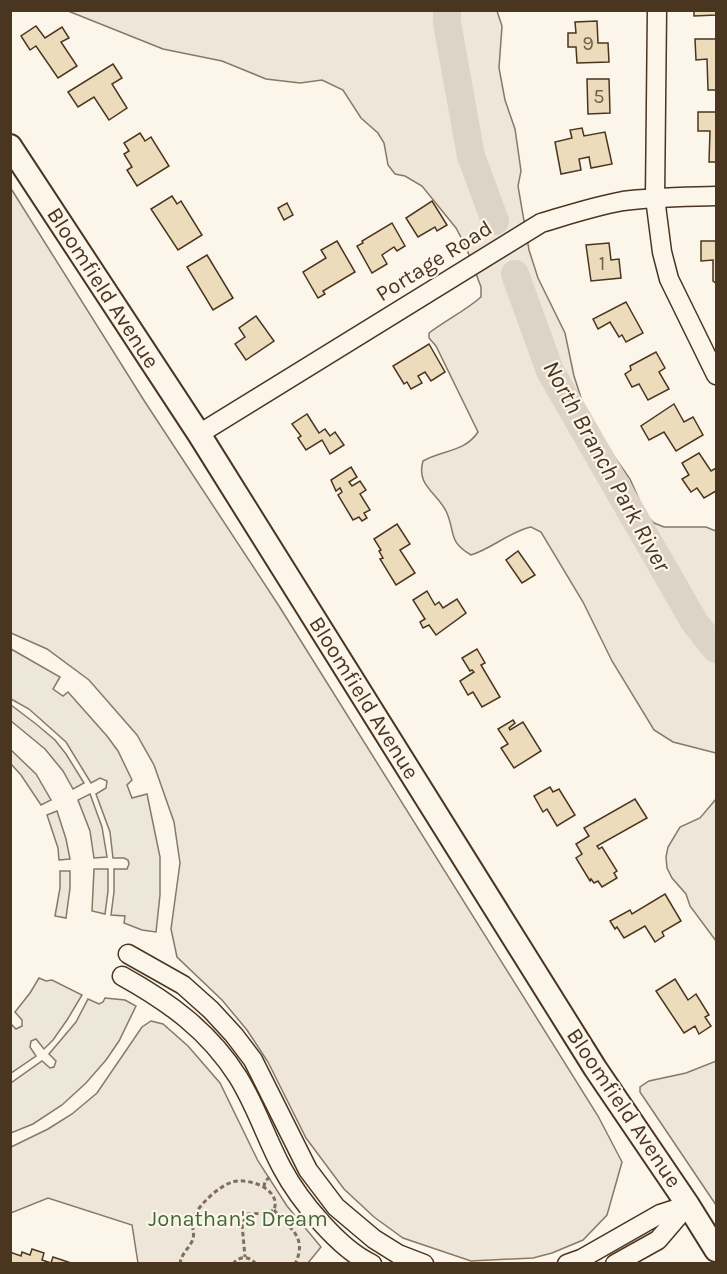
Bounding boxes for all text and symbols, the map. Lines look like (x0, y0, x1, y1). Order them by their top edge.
house number: 9 (582, 32, 594, 55)
house number: 5 (593, 85, 605, 108)
street label: Bloomfield Avenue (41, 203, 165, 373)
street label: Portage Road (371, 215, 497, 307)
house number: 1 (599, 252, 605, 275)
water label: North Branch Park River (537, 356, 677, 577)
street label: Bloomfield Avenue (304, 612, 424, 784)
street label: Bloomfield Avenue (561, 1023, 687, 1193)
park label: Jonathan's Dream (148, 1206, 328, 1232)

